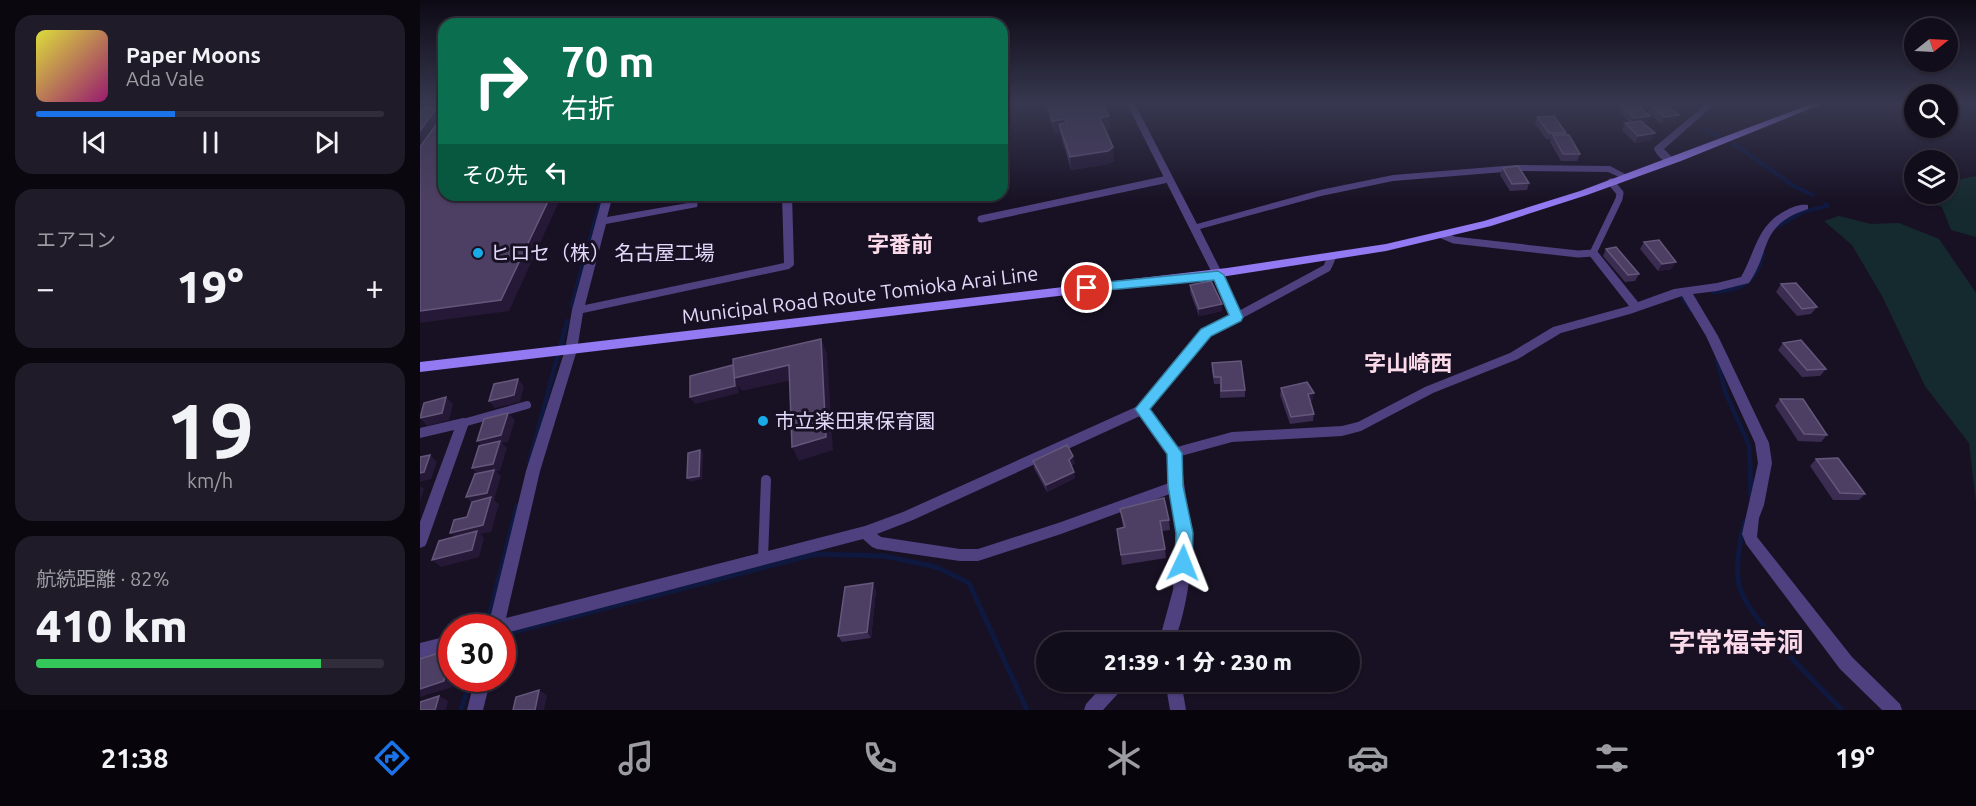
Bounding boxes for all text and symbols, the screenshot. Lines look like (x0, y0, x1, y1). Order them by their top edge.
north arrow (1904, 18, 1958, 72)
map controls (1904, 18, 1958, 204)
text: 70 m (561, 38, 655, 85)
text: Paper Moons (126, 42, 261, 67)
icon: right (462, 42, 540, 120)
text: Ada Vale (126, 67, 204, 90)
button: search (1904, 84, 1958, 138)
text: 右折 (561, 93, 615, 123)
icon: previous (78, 126, 111, 159)
icon: pause (194, 126, 227, 159)
icon: next (310, 126, 343, 159)
button: layers (1904, 150, 1958, 204)
icon: left (540, 156, 573, 189)
text: その先 (462, 162, 528, 187)
text: エアコン (36, 228, 116, 251)
district label: 字番前 (867, 231, 933, 256)
place label: ヒロセ（株） 名古屋工場 (490, 241, 715, 264)
marker: ヒロセ（株） 名古屋工場 (471, 246, 485, 260)
text: 19° (176, 261, 244, 312)
street label: Municipal Road Route Tomioka Arai Line (680, 261, 1040, 328)
pin (1061, 262, 1112, 313)
text: − (36, 269, 55, 306)
text: + (365, 269, 384, 306)
icon: arrive (1070, 271, 1103, 304)
district label: 字山崎西 (1364, 350, 1452, 375)
text: 19 (166, 386, 254, 474)
place label: 市立楽田東保育園 (775, 409, 935, 432)
marker: 市立楽田東保育園 (756, 414, 770, 428)
text: km/h (187, 469, 233, 492)
position arrow (1151, 531, 1215, 595)
text: 航続距離 · 82% (36, 567, 169, 590)
text: 410 km (36, 600, 188, 651)
speed limit sign: 30 (438, 614, 516, 692)
district label: 字常福寺洞 (1669, 627, 1804, 657)
text: 21:39 · 1 分 · 230 m (1104, 649, 1292, 674)
icon: directions (371, 737, 413, 779)
icon: music (615, 737, 657, 779)
icon: phone (859, 737, 901, 779)
icon: climate (1103, 737, 1145, 779)
icon: car (1347, 737, 1389, 779)
icon: filters (1591, 737, 1633, 779)
text: 21:38 (101, 743, 169, 773)
text: 19° (1835, 743, 1875, 773)

